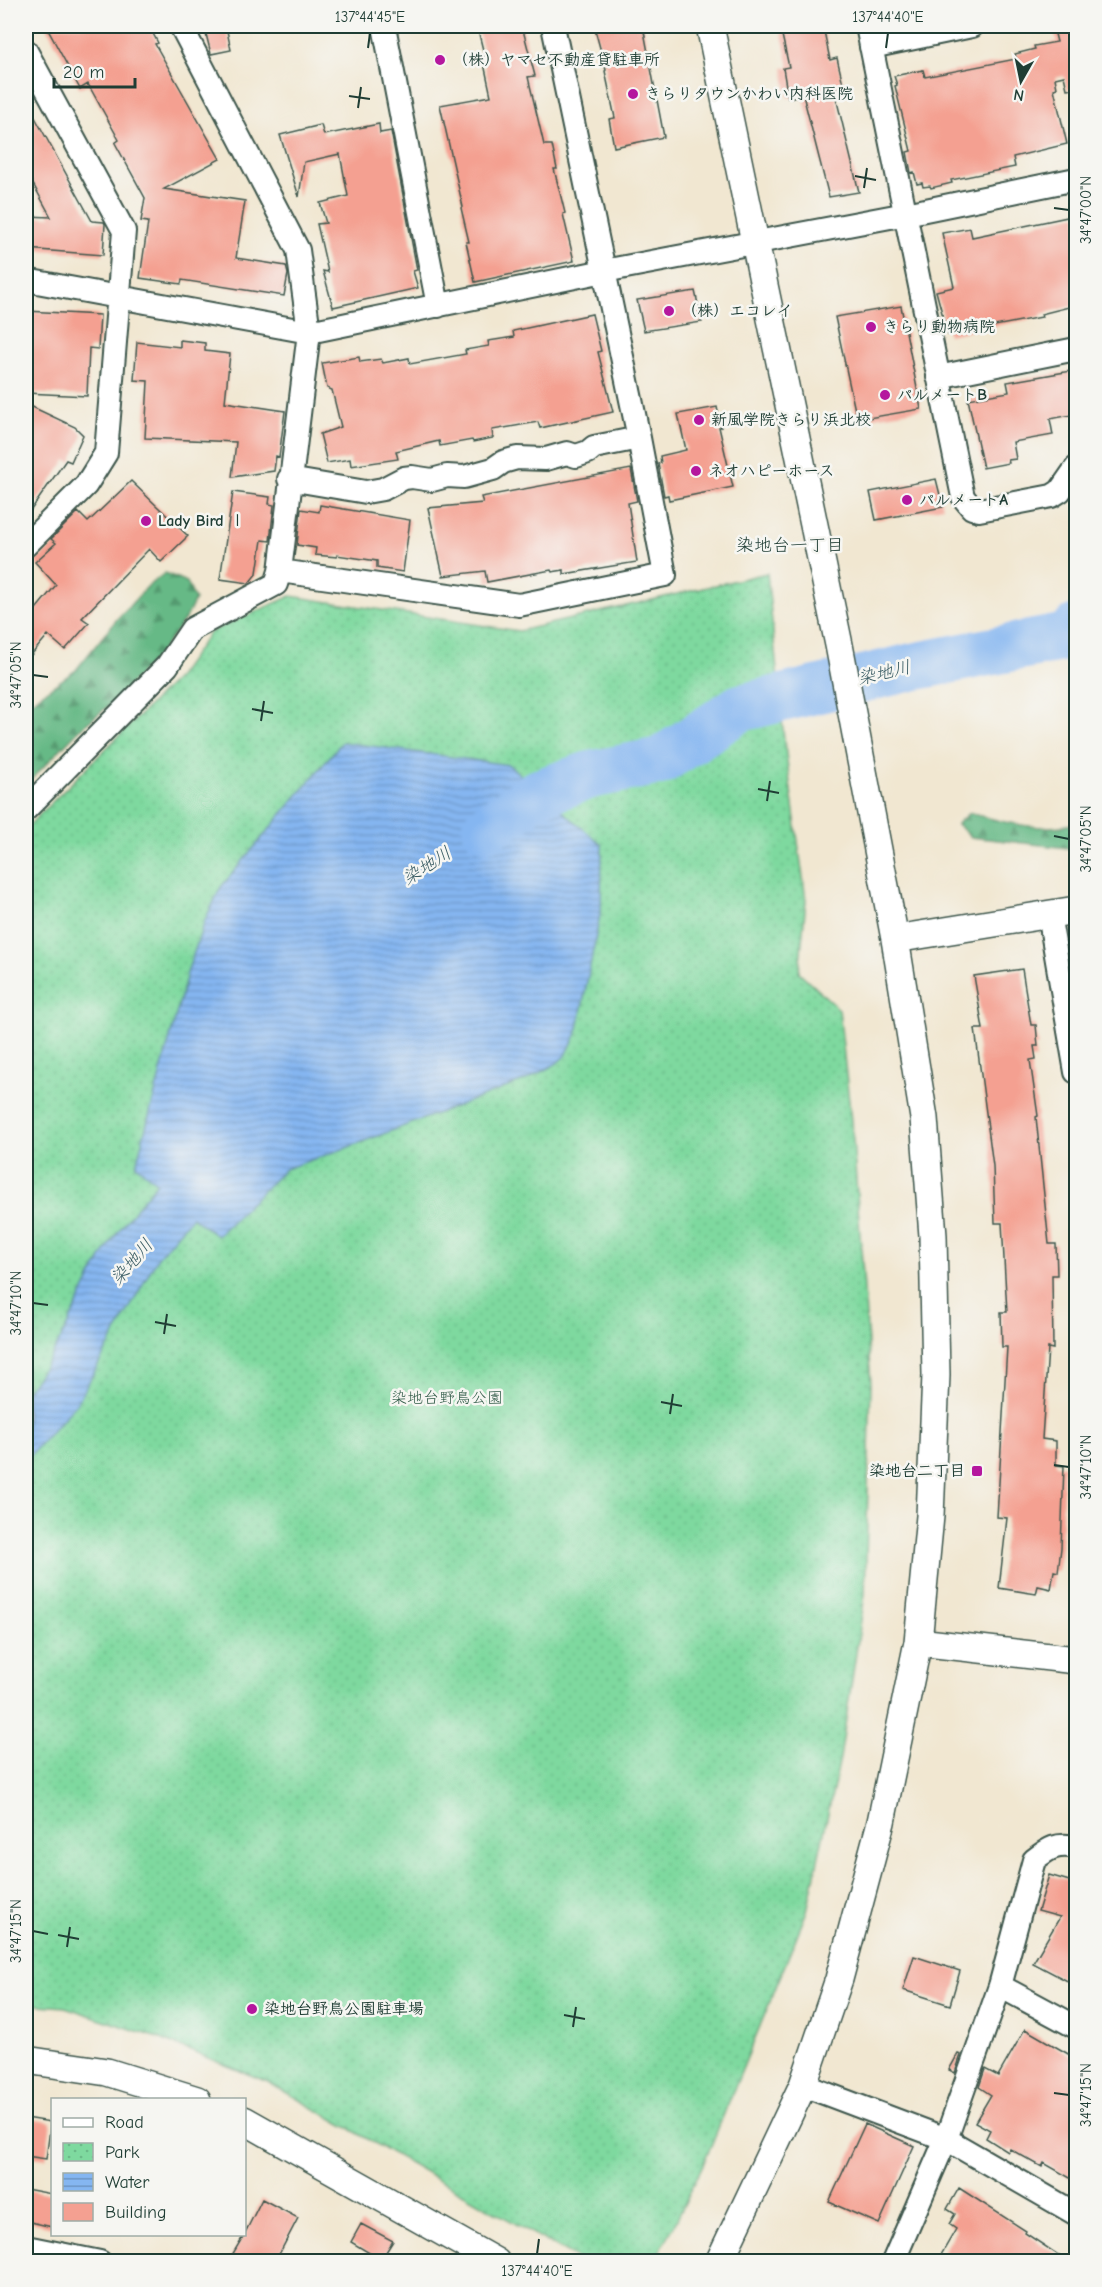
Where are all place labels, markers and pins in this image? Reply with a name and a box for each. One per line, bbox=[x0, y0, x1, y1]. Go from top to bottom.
place label: （株）ヤマセ不動産貸駐車所 bbox=[452, 51, 660, 69]
marker: （株）ヤマセ不動産貸駐車所 bbox=[433, 53, 447, 67]
place label: きらりタウンかわい内科医院 bbox=[645, 85, 853, 103]
marker: きらりタウンかわい内科医院 bbox=[626, 87, 640, 101]
place label: （株）エコレイ bbox=[681, 302, 793, 320]
marker: （株）エコレイ bbox=[662, 304, 676, 318]
place label: きらり動物病院 bbox=[883, 318, 995, 336]
marker: きらり動物病院 bbox=[864, 320, 878, 334]
place label: パルメートB bbox=[897, 386, 987, 404]
marker: パルメートB bbox=[878, 388, 892, 402]
place label: 新風学院きらり浜北校 bbox=[711, 411, 871, 429]
marker: 新風学院きらり浜北校 bbox=[692, 413, 706, 427]
place label: ネオハピーホース bbox=[708, 462, 834, 480]
marker: ネオハピーホース bbox=[689, 464, 703, 478]
place label: パルメートA bbox=[919, 491, 1008, 509]
marker: パルメートA bbox=[900, 493, 914, 507]
place label: Lady Bird Ⅰ bbox=[158, 512, 245, 530]
marker: Lady Bird Ⅰ bbox=[139, 514, 153, 528]
place label: 染地台二丁目 bbox=[869, 1462, 965, 1480]
marker: 染地台二丁目 bbox=[970, 1464, 984, 1478]
place label: 染地台野鳥公園駐車場 bbox=[264, 2000, 424, 2018]
marker: 染地台野鳥公園駐車場 bbox=[245, 2002, 259, 2016]

